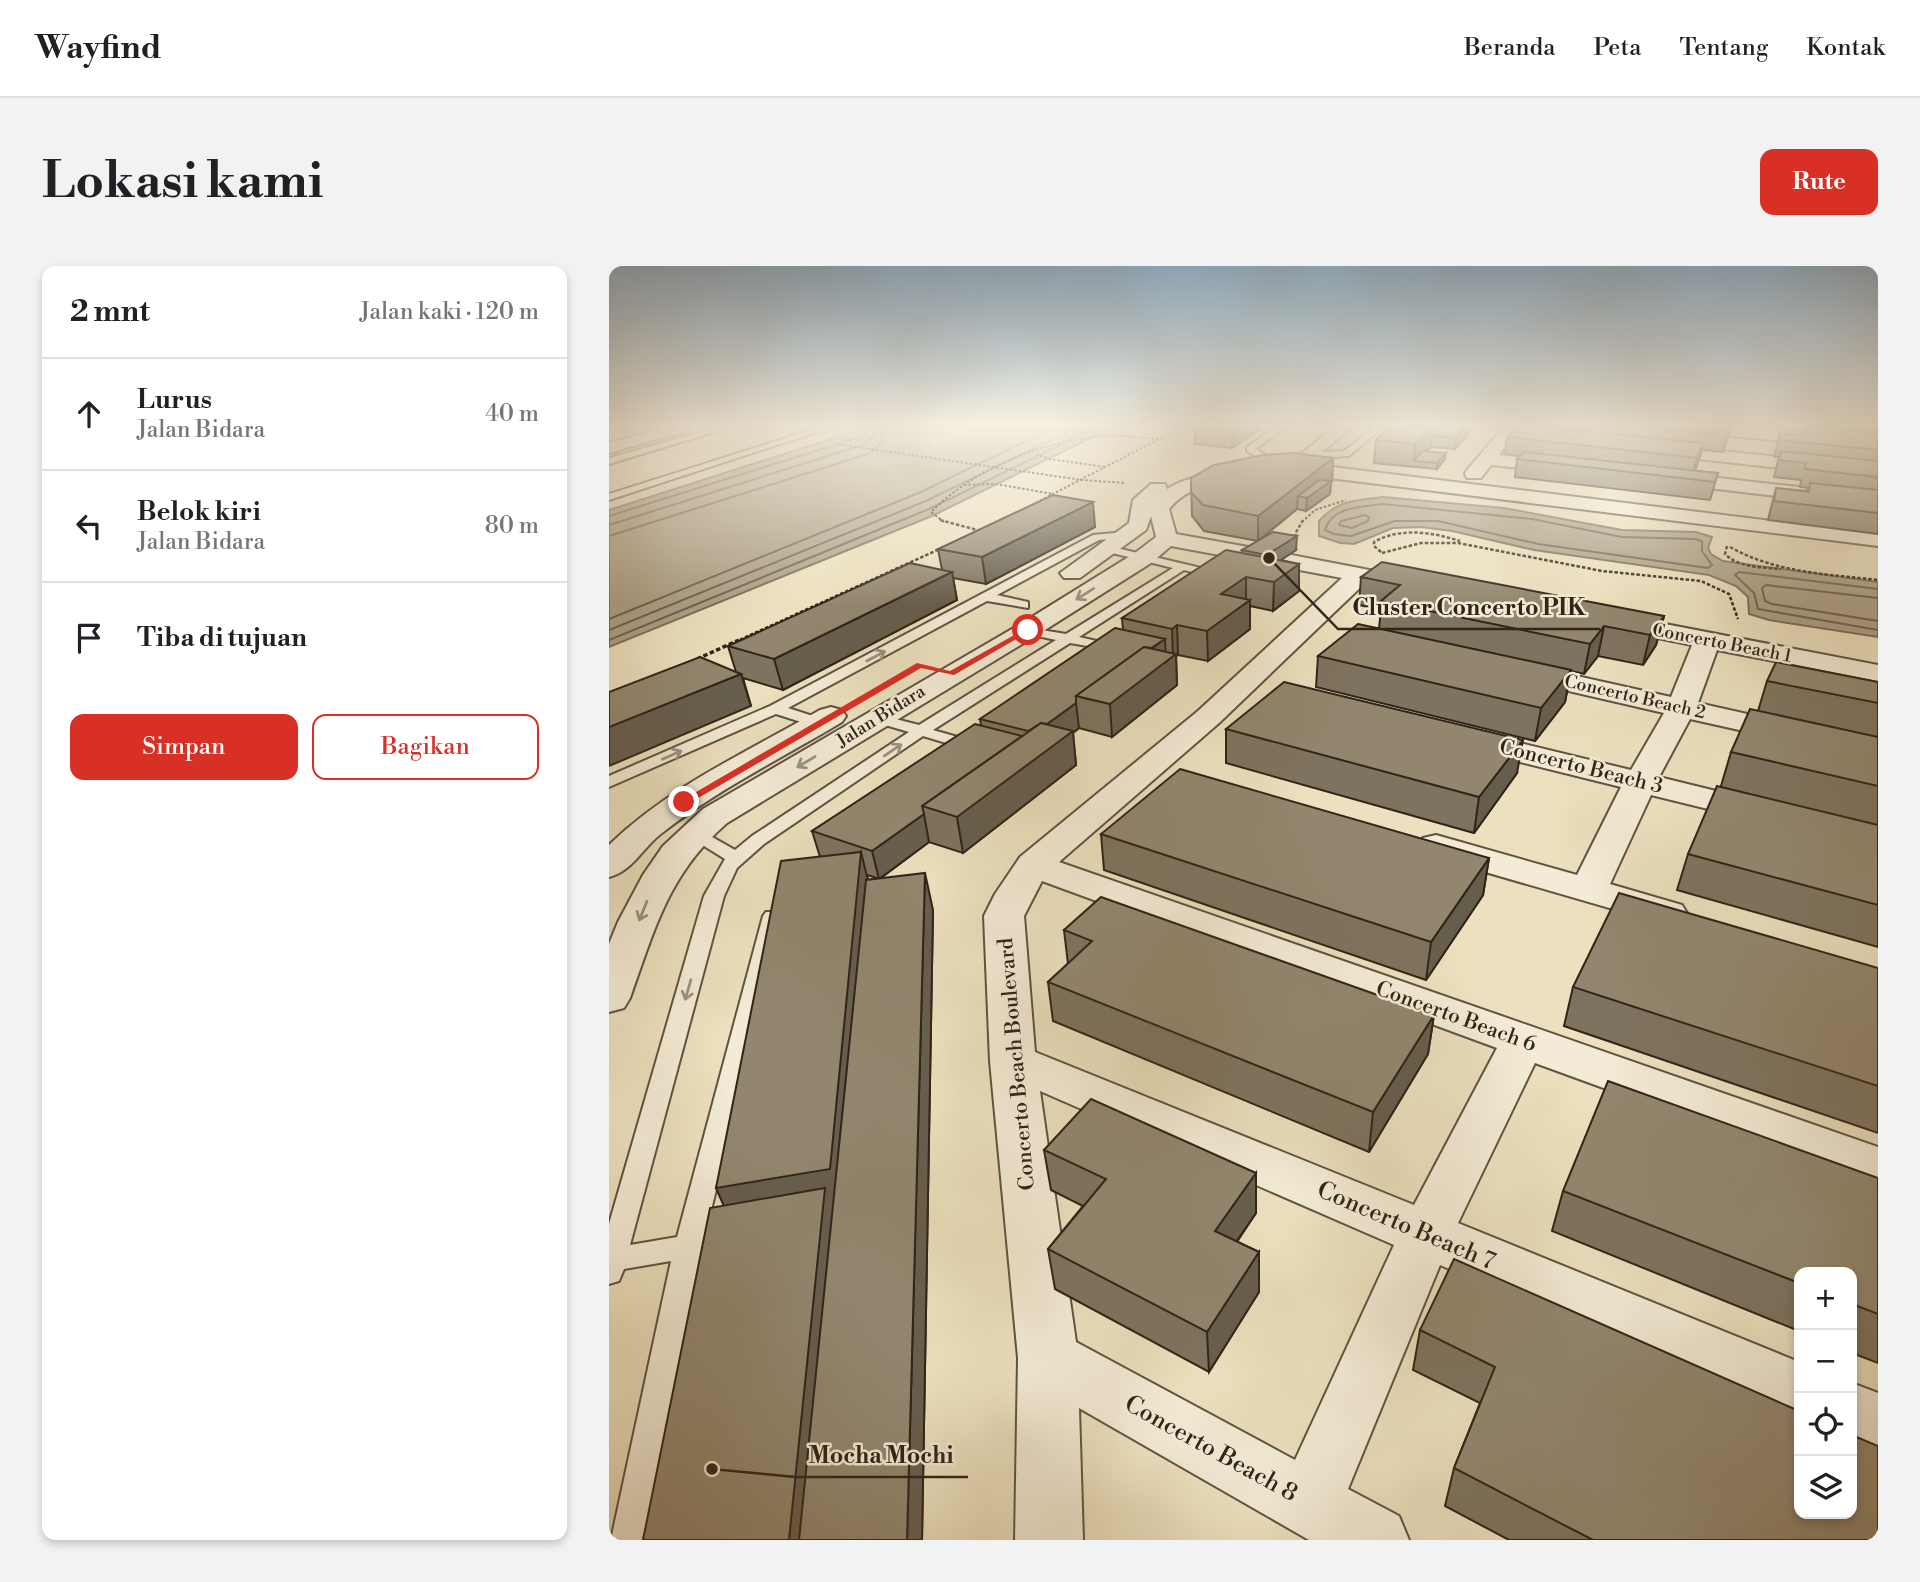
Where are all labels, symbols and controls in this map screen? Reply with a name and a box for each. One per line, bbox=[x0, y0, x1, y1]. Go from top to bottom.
text: Wayfind bbox=[35, 28, 162, 69]
text: Beranda bbox=[1464, 33, 1555, 63]
text: Peta bbox=[1593, 33, 1641, 63]
text: Tentang bbox=[1679, 33, 1768, 63]
text: Kontak bbox=[1806, 33, 1885, 63]
button: Rute bbox=[1760, 149, 1878, 215]
text: Lokasi kami bbox=[42, 152, 324, 213]
text: 2 mnt bbox=[70, 293, 150, 331]
text: Jalan kaki · 120 m bbox=[360, 298, 539, 326]
text: Lurus bbox=[137, 384, 212, 416]
icon: ahead bbox=[70, 395, 108, 433]
text: 40 m bbox=[485, 400, 539, 428]
text: Jalan Bidara bbox=[137, 416, 265, 444]
text: Belok kiri bbox=[137, 496, 261, 528]
icon: left bbox=[70, 507, 108, 545]
text: 80 m bbox=[485, 512, 539, 540]
text: Jalan Bidara bbox=[137, 528, 265, 556]
callout: Cluster Concerto PIK bbox=[1338, 585, 1600, 629]
one-way arrow bbox=[1076, 588, 1096, 602]
text: Cluster Concerto PIK bbox=[1352, 594, 1586, 622]
route start bbox=[1012, 614, 1043, 645]
street label: Concerto Beach 1 bbox=[1650, 618, 1794, 668]
icon: arrive bbox=[70, 619, 108, 657]
text: Tiba di tujuan bbox=[137, 622, 307, 654]
one-way arrow bbox=[866, 649, 886, 663]
street label: Concerto Beach 2 bbox=[1562, 670, 1708, 724]
street label: Jalan Bidara bbox=[832, 679, 930, 753]
button: Simpan bbox=[70, 714, 298, 780]
button: Bagikan bbox=[312, 714, 539, 780]
street label: Concerto Beach 3 bbox=[1496, 734, 1666, 800]
one-way arrow bbox=[883, 743, 902, 757]
one-way arrow bbox=[660, 748, 682, 761]
one-way arrow bbox=[797, 755, 817, 769]
route end bbox=[668, 786, 699, 817]
one-way arrow bbox=[636, 899, 649, 921]
street label: Concerto Beach Boulevard bbox=[993, 937, 1041, 1191]
street label: Concerto Beach 6 bbox=[1372, 976, 1540, 1058]
one-way arrow bbox=[681, 978, 694, 1001]
street label: Concerto Beach 7 bbox=[1312, 1175, 1500, 1277]
map controls bbox=[1794, 1267, 1857, 1519]
button: + bbox=[1794, 1267, 1857, 1330]
button: − bbox=[1794, 1330, 1857, 1393]
street label: Concerto Beach 8 bbox=[1119, 1389, 1303, 1509]
button: locate bbox=[1794, 1393, 1857, 1456]
callout: Mocha Mochi bbox=[795, 1433, 968, 1477]
text: Mocha Mochi bbox=[808, 1442, 954, 1470]
button: layers bbox=[1794, 1456, 1857, 1519]

